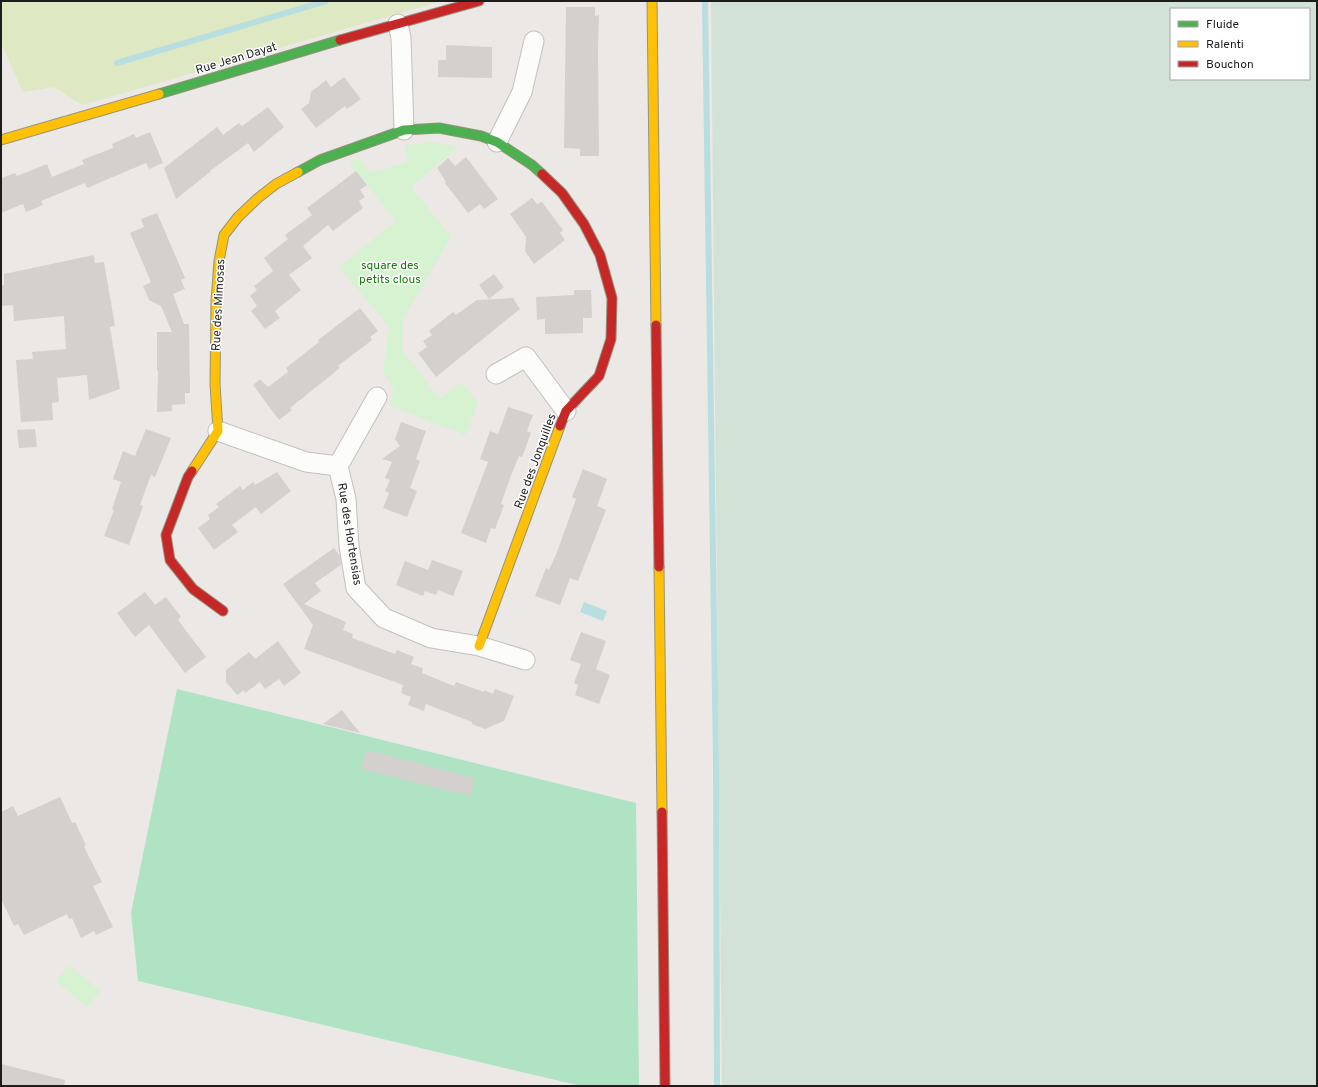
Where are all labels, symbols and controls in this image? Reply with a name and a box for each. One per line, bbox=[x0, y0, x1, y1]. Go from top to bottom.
legend bbox=[1170, 8, 1310, 80]
text: Fluide bbox=[1206, 17, 1239, 33]
text: Ralenti bbox=[1206, 37, 1244, 53]
street label: Rue Jean Dayat bbox=[194, 39, 279, 79]
text: Bouchon bbox=[1206, 57, 1254, 73]
park label: square des petits clous bbox=[359, 258, 421, 288]
street label: Rue des Mimosas bbox=[209, 259, 229, 352]
street label: Rue des Jonquilles bbox=[511, 412, 561, 511]
street label: Rue des Hortensias bbox=[333, 482, 365, 587]

